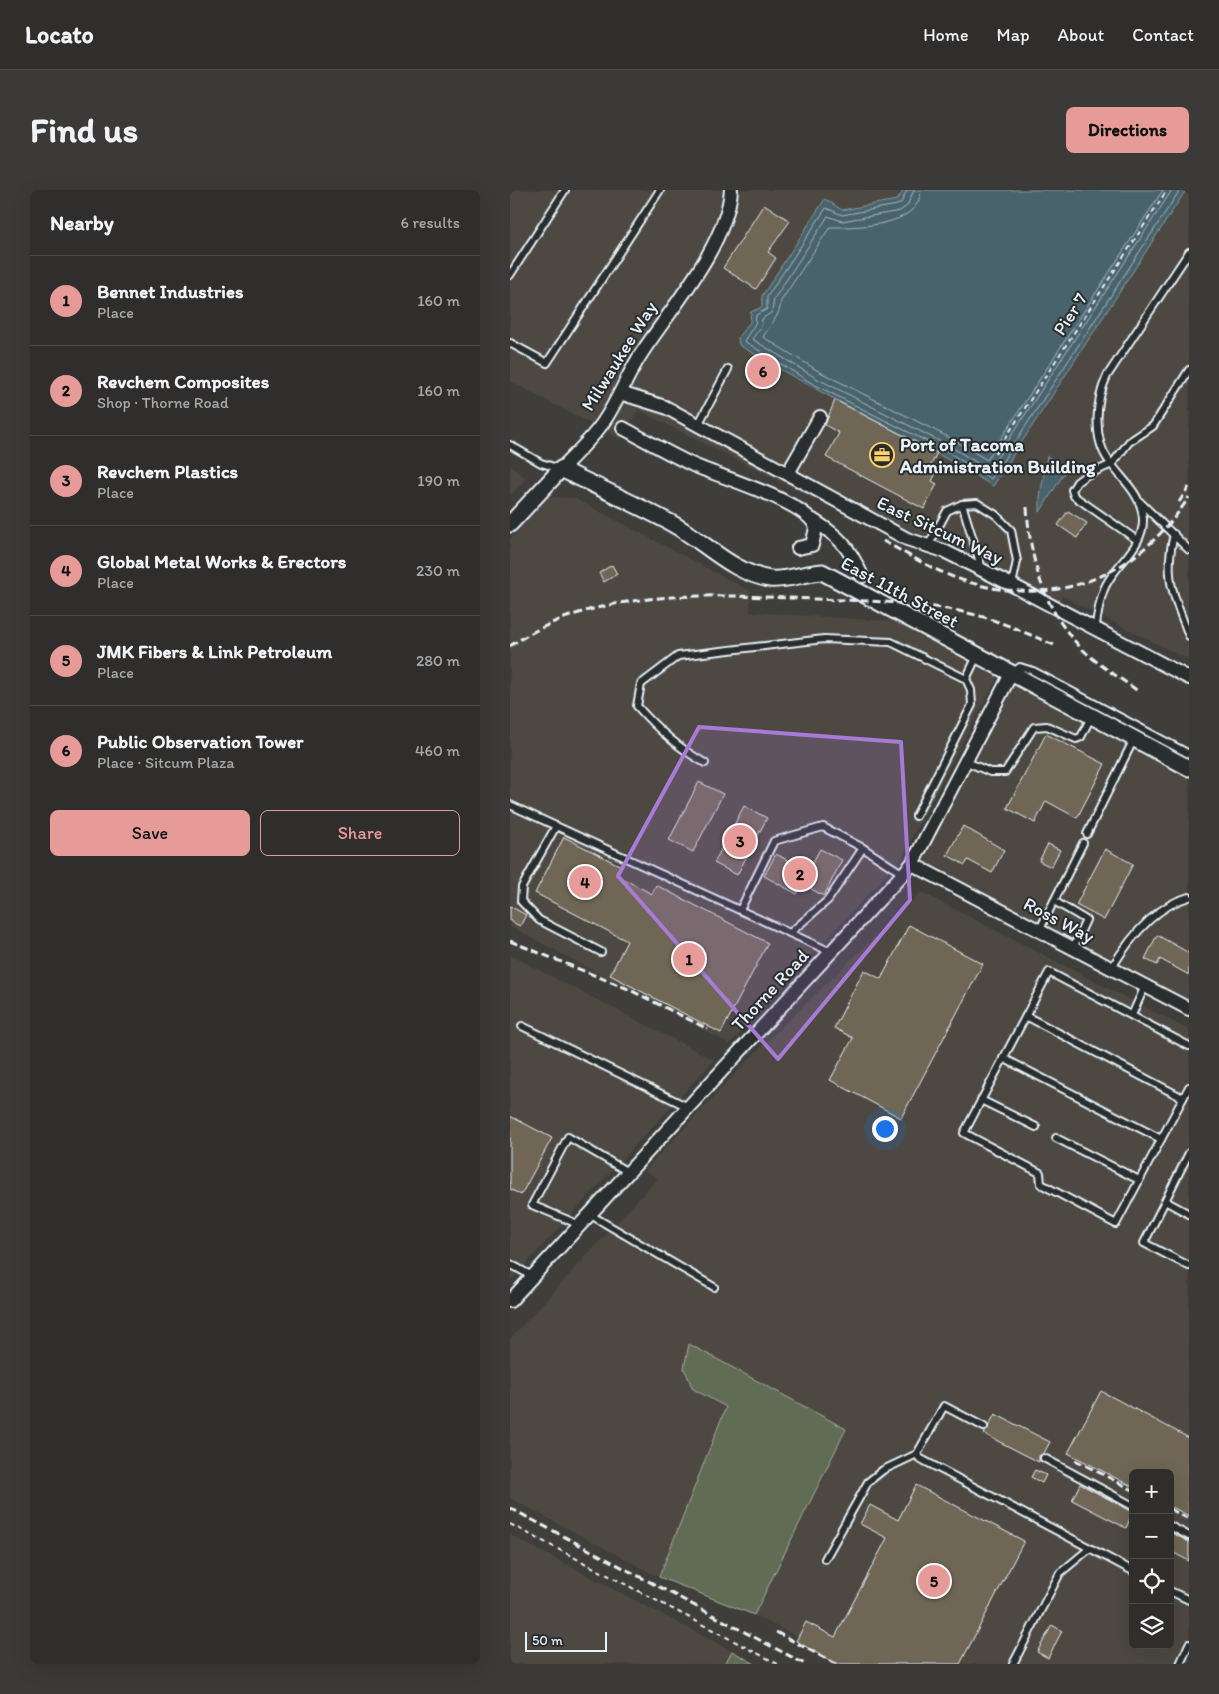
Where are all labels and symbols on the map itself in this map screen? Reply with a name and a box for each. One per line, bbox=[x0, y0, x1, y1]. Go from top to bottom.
street label: Pier 7 bbox=[1048, 288, 1092, 340]
street label: Milwaukee Way bbox=[576, 297, 662, 415]
pin: 6 bbox=[747, 352, 779, 390]
place label: Port of Tacoma Administration Building bbox=[899, 433, 1097, 478]
office icon: Port of Tacoma Administration Building bbox=[869, 442, 895, 468]
street label: East Sitcum Way bbox=[873, 491, 1007, 569]
street label: East 11th Street bbox=[837, 551, 963, 633]
pin: 3 bbox=[724, 822, 756, 860]
pin: 2 bbox=[784, 855, 816, 893]
pin: 4 bbox=[569, 863, 601, 901]
street label: Ross Way bbox=[1020, 892, 1098, 948]
pin: 1 bbox=[673, 940, 705, 978]
street label: Thorne Road bbox=[726, 944, 814, 1036]
your location bbox=[872, 1116, 898, 1142]
pin: 5 bbox=[918, 1562, 950, 1600]
scale bar bbox=[525, 1629, 608, 1652]

